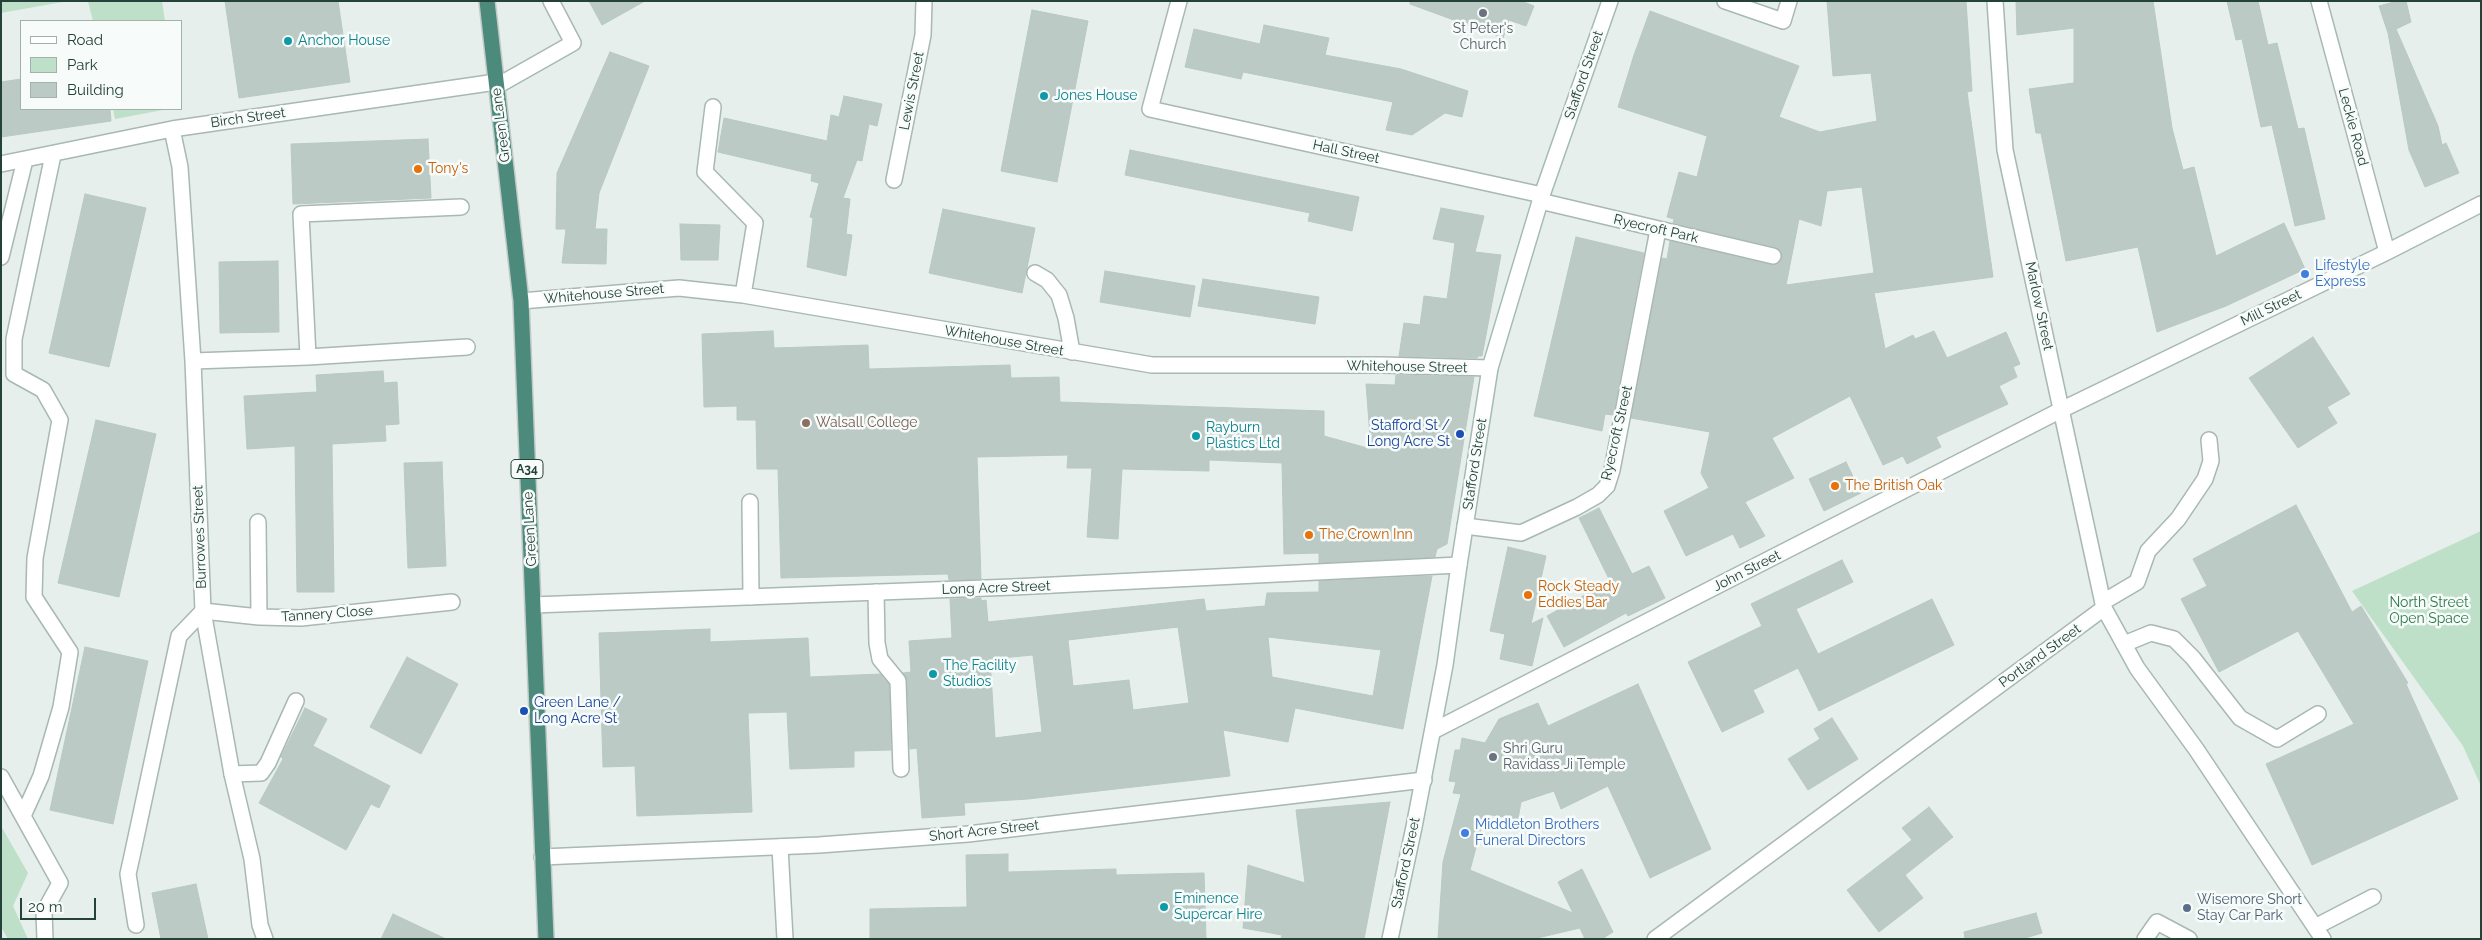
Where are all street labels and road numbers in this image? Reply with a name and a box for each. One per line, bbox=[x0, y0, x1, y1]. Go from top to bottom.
street label: Stafford Street bbox=[1561, 28, 1607, 122]
street label: Lewis Street bbox=[896, 50, 928, 132]
street label: Leckie Road bbox=[2335, 86, 2371, 168]
street label: Green Lane bbox=[488, 87, 514, 163]
street label: Birch Street bbox=[210, 104, 286, 132]
street label: Hall Street bbox=[1311, 137, 1381, 167]
street label: Ryecroft Park bbox=[1612, 211, 1700, 247]
street label: Marlow Street bbox=[2021, 260, 2057, 352]
street label: Whitehouse Street bbox=[543, 280, 665, 308]
street label: Mill Street bbox=[2238, 286, 2304, 330]
street label: Whitehouse Street bbox=[943, 322, 1065, 360]
street label: Whitehouse Street bbox=[1346, 358, 1468, 376]
street label: Ryecroft Street bbox=[1598, 384, 1636, 482]
street label: Stafford Street bbox=[1459, 417, 1491, 511]
road number: A34 bbox=[511, 459, 543, 478]
street label: Burrowes Street bbox=[190, 485, 210, 589]
street label: Green Lane bbox=[520, 491, 540, 567]
street label: John Street bbox=[1710, 547, 1784, 595]
street label: Long Acre Street bbox=[941, 578, 1051, 598]
street label: Tannery Close bbox=[281, 602, 373, 626]
street label: Portland Street bbox=[1996, 621, 2084, 691]
street label: Stafford Street bbox=[1388, 816, 1424, 910]
street label: Short Acre Street bbox=[928, 817, 1040, 845]

